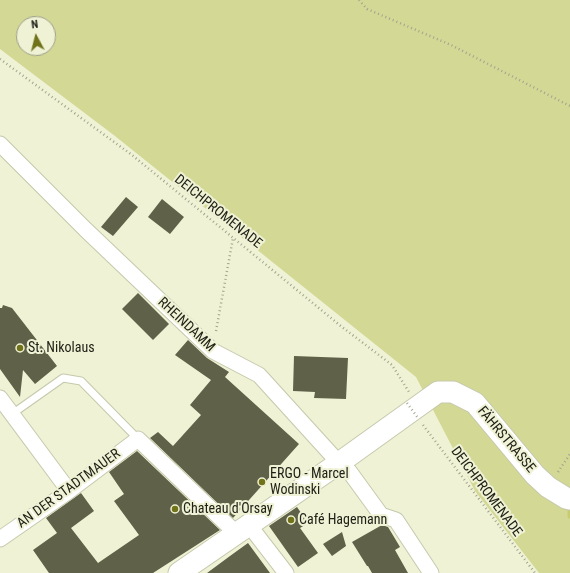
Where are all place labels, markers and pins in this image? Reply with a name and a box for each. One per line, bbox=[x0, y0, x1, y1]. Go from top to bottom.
place label: St. Nikolaus bbox=[28, 340, 95, 356]
marker: St. Nikolaus bbox=[15, 343, 25, 353]
place label: ERGO - Marcel Wodinski bbox=[270, 466, 349, 498]
marker: ERGO - Marcel Wodinski bbox=[257, 477, 267, 487]
place label: Chateau d'Orsay bbox=[183, 501, 273, 517]
marker: Chateau d'Orsay bbox=[170, 504, 180, 514]
place label: Café Hagemann bbox=[299, 512, 387, 528]
marker: Café Hagemann bbox=[286, 515, 296, 525]

